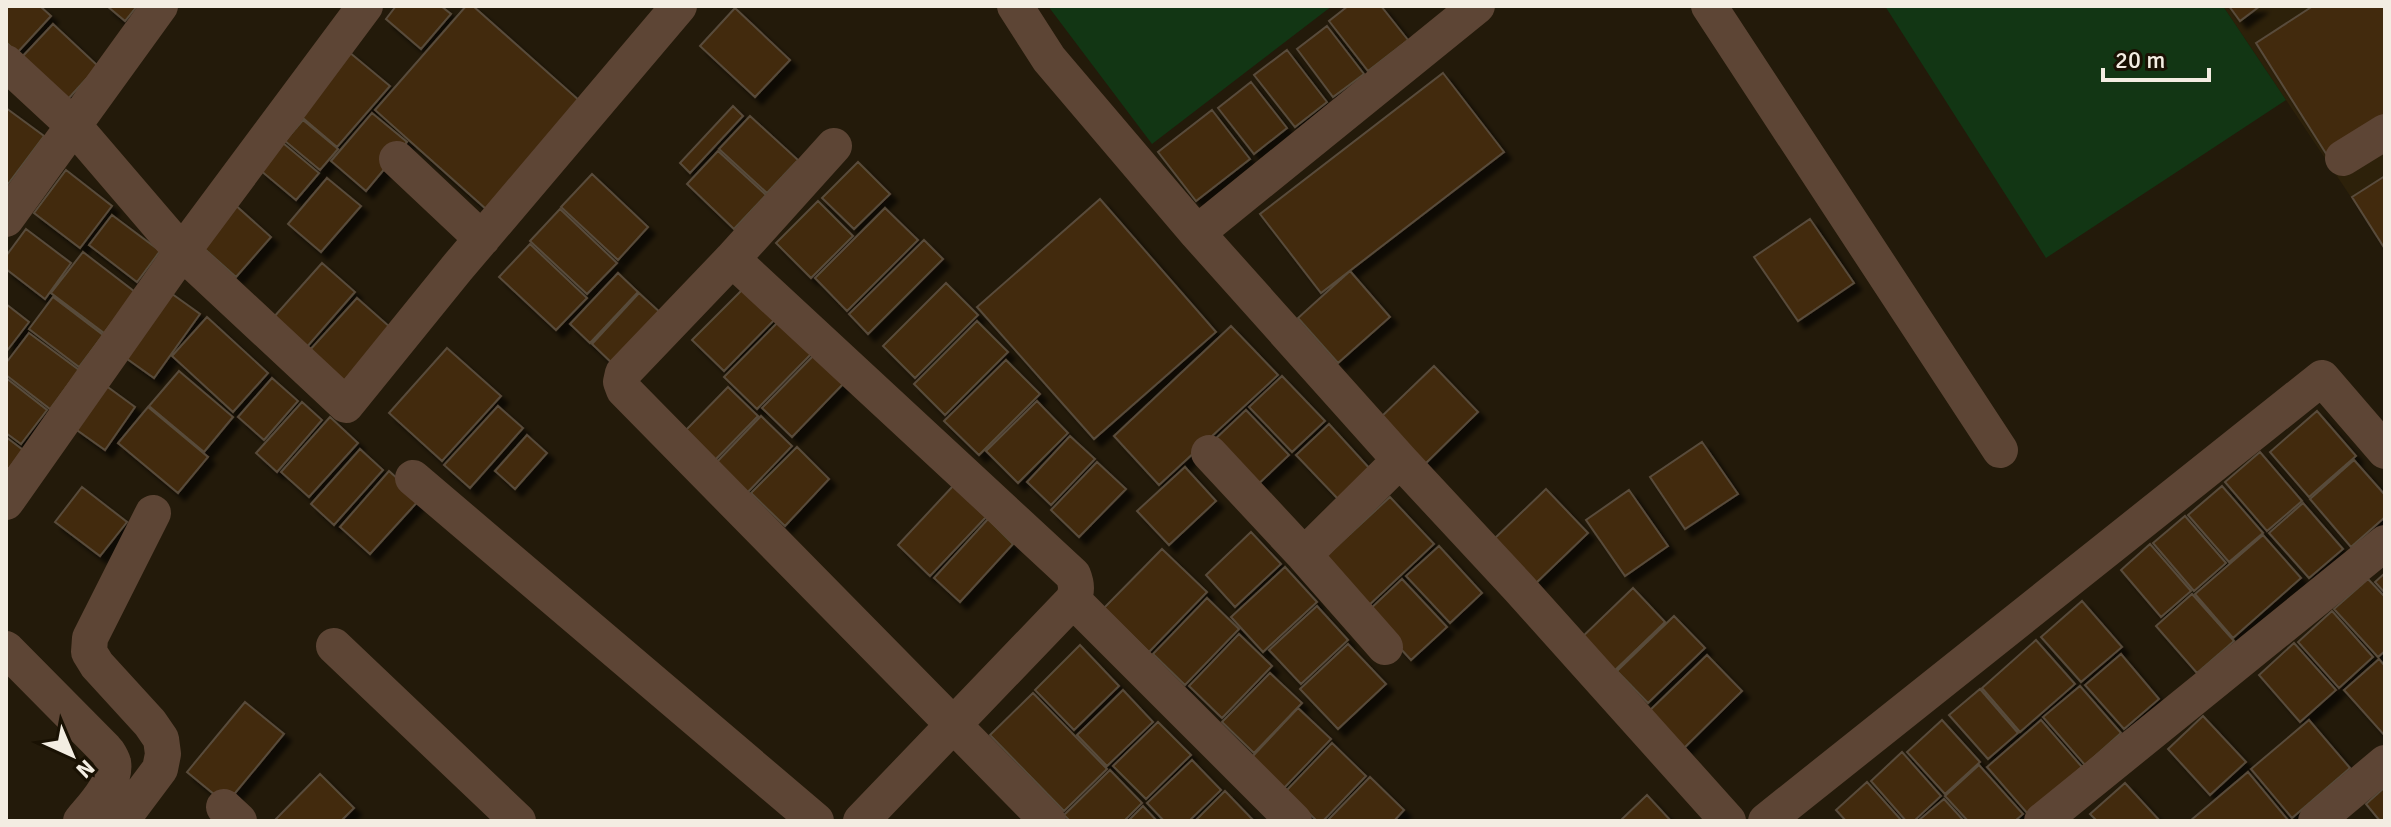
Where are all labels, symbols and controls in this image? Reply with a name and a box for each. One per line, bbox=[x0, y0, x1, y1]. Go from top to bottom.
scale bar bbox=[2103, 32, 2209, 82]
text: 20 m bbox=[2115, 45, 2165, 75]
north arrow bbox=[32, 715, 112, 795]
text: N bbox=[71, 754, 100, 784]

